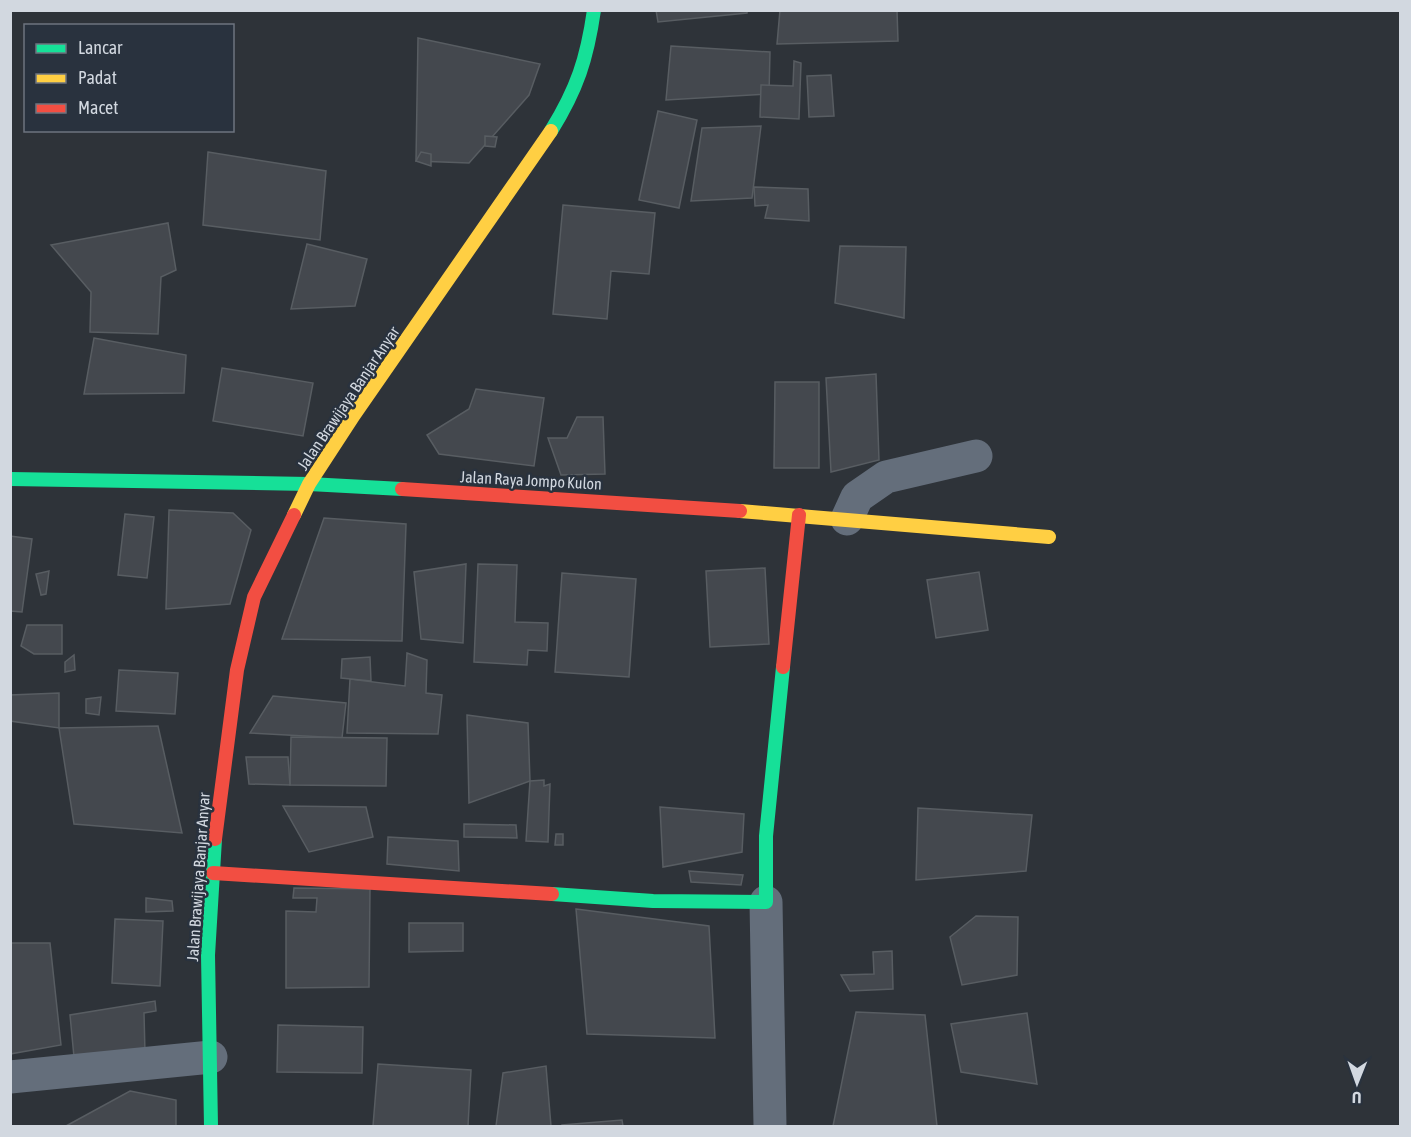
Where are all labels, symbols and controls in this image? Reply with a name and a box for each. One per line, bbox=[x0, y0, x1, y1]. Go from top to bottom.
legend bbox=[24, 24, 234, 132]
text: Lancar bbox=[78, 37, 123, 58]
text: Padat bbox=[78, 67, 117, 88]
text: Macet bbox=[78, 97, 118, 118]
street label: Jalan Brawijaya Banjar Anyar bbox=[293, 323, 404, 474]
street label: Jalan Raya Jompo Kulon bbox=[460, 467, 602, 494]
street label: Jalan Brawijaya Banjar Anyar bbox=[183, 792, 214, 962]
north arrow bbox=[1327, 1053, 1387, 1113]
text: U bbox=[1352, 1089, 1362, 1107]

